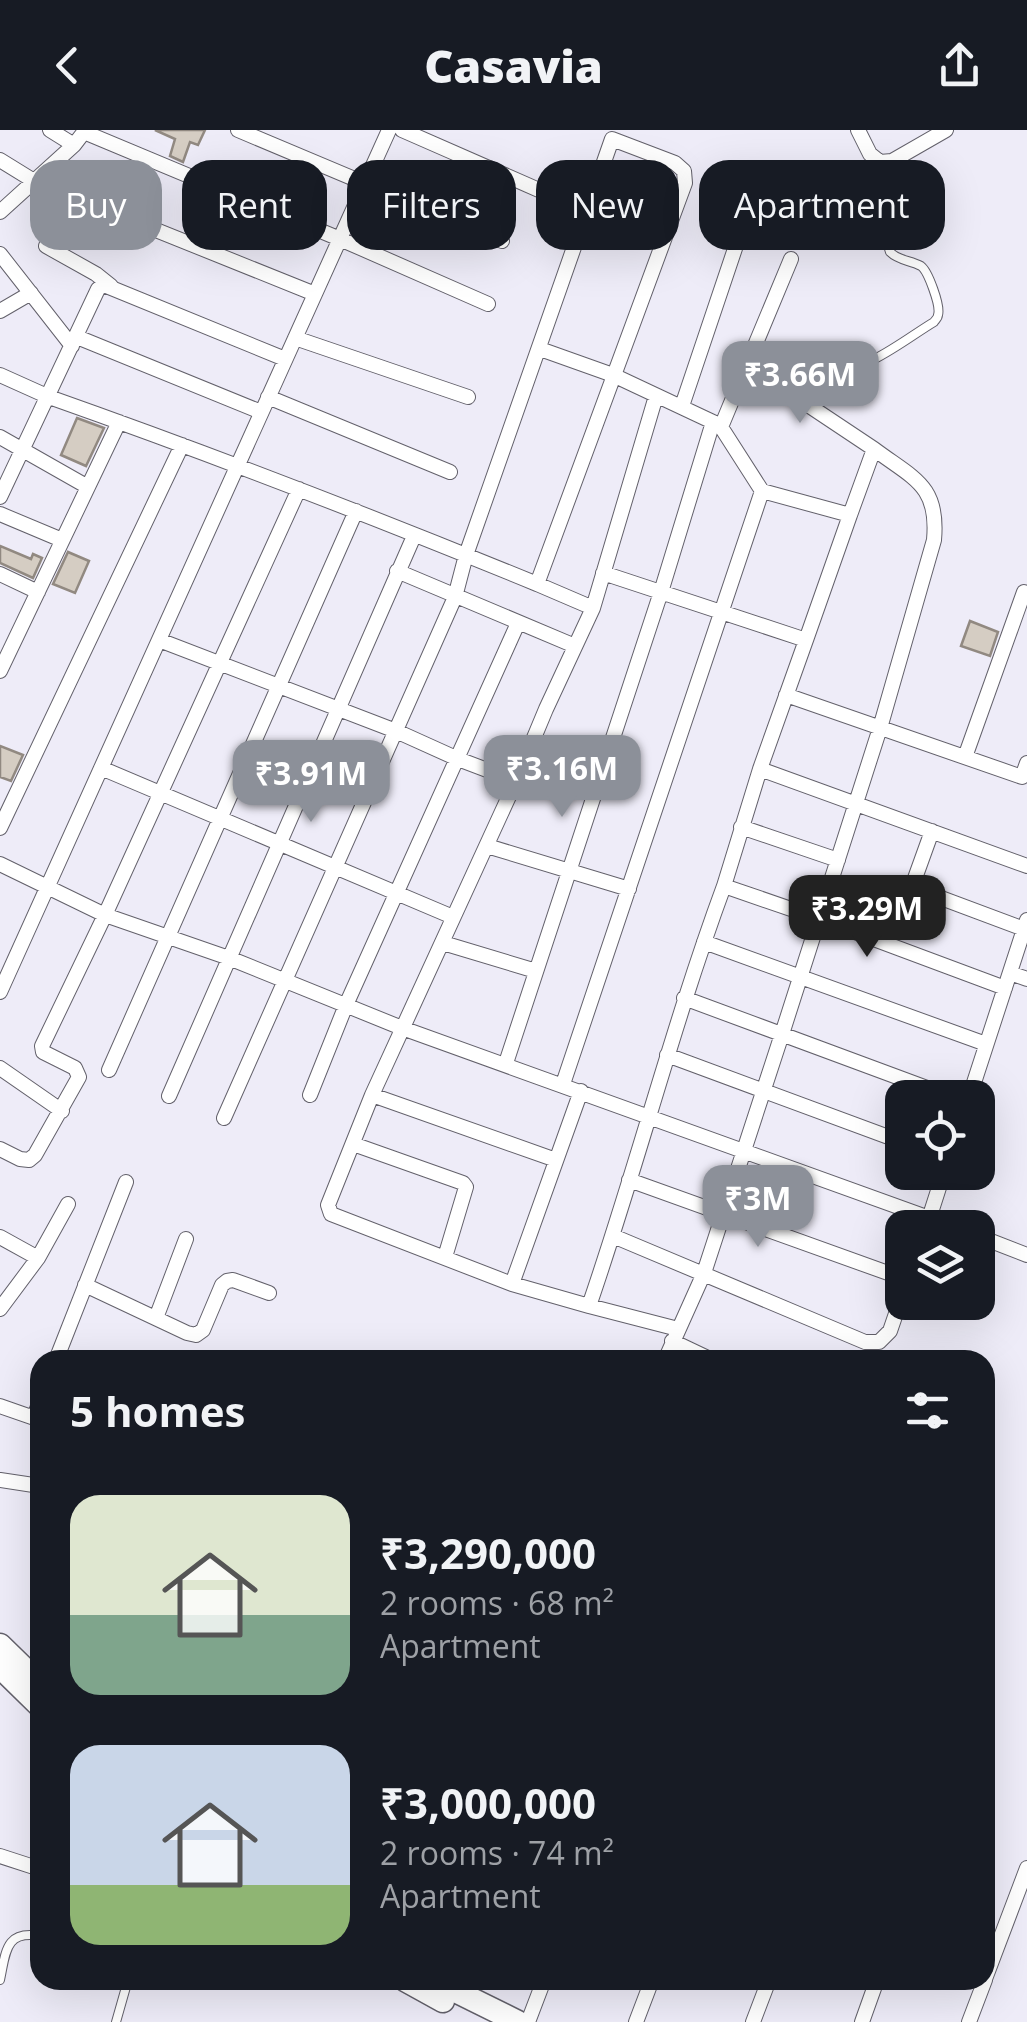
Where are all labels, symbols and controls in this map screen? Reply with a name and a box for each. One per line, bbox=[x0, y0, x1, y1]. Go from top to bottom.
text: Casavia bbox=[424, 35, 603, 96]
icon: back bbox=[40, 38, 95, 93]
icon: share bbox=[932, 38, 987, 93]
chip: Buy bbox=[30, 160, 162, 250]
chip: Rent bbox=[182, 160, 327, 250]
chip: Filters bbox=[347, 160, 516, 250]
chip: New bbox=[536, 160, 679, 250]
chip: Apartment bbox=[699, 160, 945, 250]
pin: ₹3.66M bbox=[719, 341, 881, 426]
text: ₹3.66M bbox=[744, 352, 856, 395]
pin: ₹3.16M bbox=[481, 735, 643, 820]
pin: ₹3.91M bbox=[230, 740, 392, 825]
text: ₹3.16M bbox=[506, 746, 618, 789]
text: ₹3.91M bbox=[255, 751, 367, 794]
pin: ₹3.29M bbox=[786, 875, 948, 960]
text: ₹3.29M bbox=[811, 886, 923, 929]
map controls bbox=[885, 1080, 995, 1320]
button: locate bbox=[885, 1080, 995, 1190]
pin: ₹3M bbox=[710, 1165, 806, 1250]
text: ₹3M bbox=[725, 1176, 791, 1219]
button: layers bbox=[885, 1210, 995, 1320]
text: 5 homes bbox=[70, 1382, 245, 1439]
icon: filters bbox=[900, 1383, 955, 1438]
text: ₹3,290,000 bbox=[380, 1524, 596, 1581]
icon: home bbox=[150, 1535, 270, 1655]
text: 2 rooms · 68 m² bbox=[380, 1581, 614, 1624]
text: Apartment bbox=[380, 1624, 541, 1667]
text: ₹3,000,000 bbox=[380, 1774, 596, 1831]
icon: home bbox=[150, 1785, 270, 1905]
text: 2 rooms · 74 m² bbox=[380, 1831, 614, 1874]
text: Apartment bbox=[380, 1874, 541, 1917]

